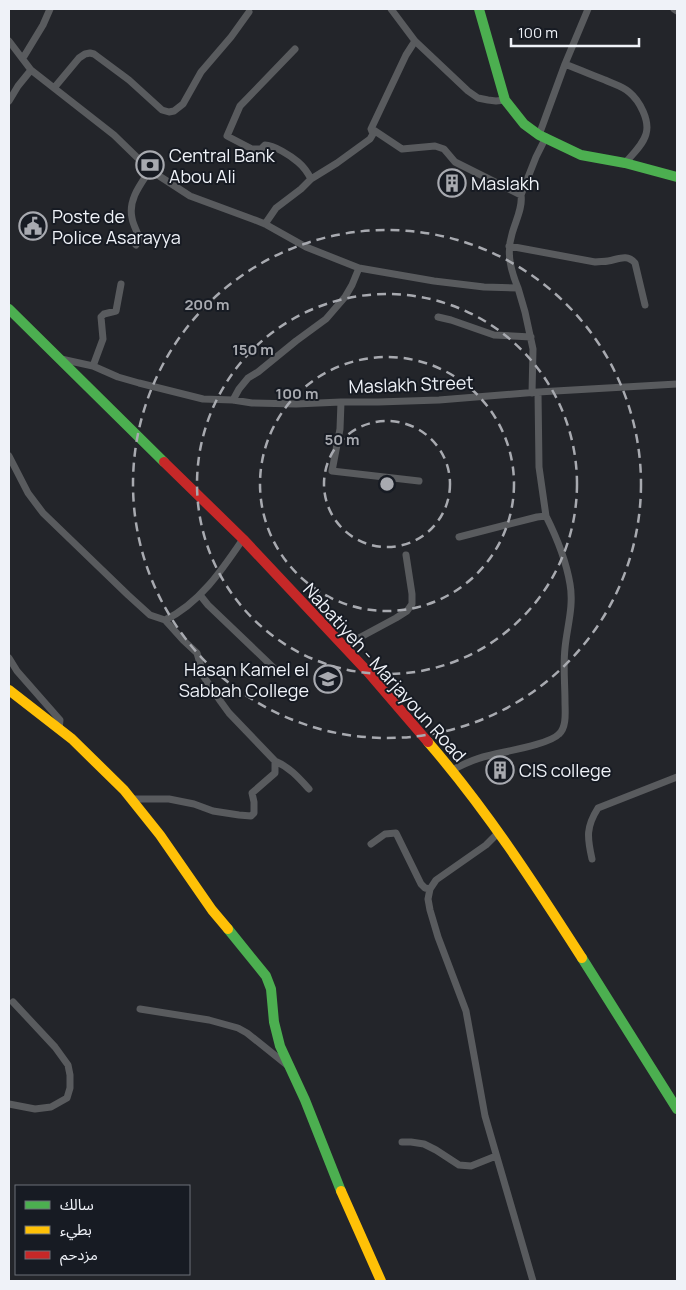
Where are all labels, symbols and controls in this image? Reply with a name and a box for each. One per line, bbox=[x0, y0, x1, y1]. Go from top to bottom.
scale bar bbox=[511, 15, 638, 47]
text: 100 m bbox=[518, 22, 558, 43]
place label: Central Bank Abou Ali bbox=[169, 143, 276, 188]
bank icon: Central Bank Abou Ali bbox=[135, 150, 165, 180]
building icon: Maslakh bbox=[437, 168, 467, 198]
place label: Maslakh bbox=[471, 171, 539, 195]
place label: Poste de Police Asarayya bbox=[52, 204, 181, 249]
public building icon: Poste de Police Asarayya bbox=[18, 211, 48, 241]
text: 200 m bbox=[184, 294, 230, 315]
text: 150 m bbox=[232, 339, 274, 360]
street label: Maslakh Street bbox=[348, 370, 474, 398]
text: 100 m bbox=[276, 383, 318, 404]
text: 50 m bbox=[324, 429, 360, 450]
centre of rings bbox=[378, 475, 396, 493]
street label: Nabatiyeh - Marjayoun Road bbox=[298, 578, 472, 766]
place label: Hasan Kamel el Sabbah College bbox=[179, 657, 309, 702]
school or university icon: Hasan Kamel el Sabbah College bbox=[313, 664, 343, 694]
building icon: CIS college bbox=[485, 755, 515, 785]
place label: CIS college bbox=[519, 758, 611, 782]
legend bbox=[15, 1185, 190, 1275]
text: سالك bbox=[60, 1194, 94, 1215]
text: بطيء bbox=[60, 1219, 92, 1241]
text: مزدحم bbox=[60, 1244, 98, 1266]

